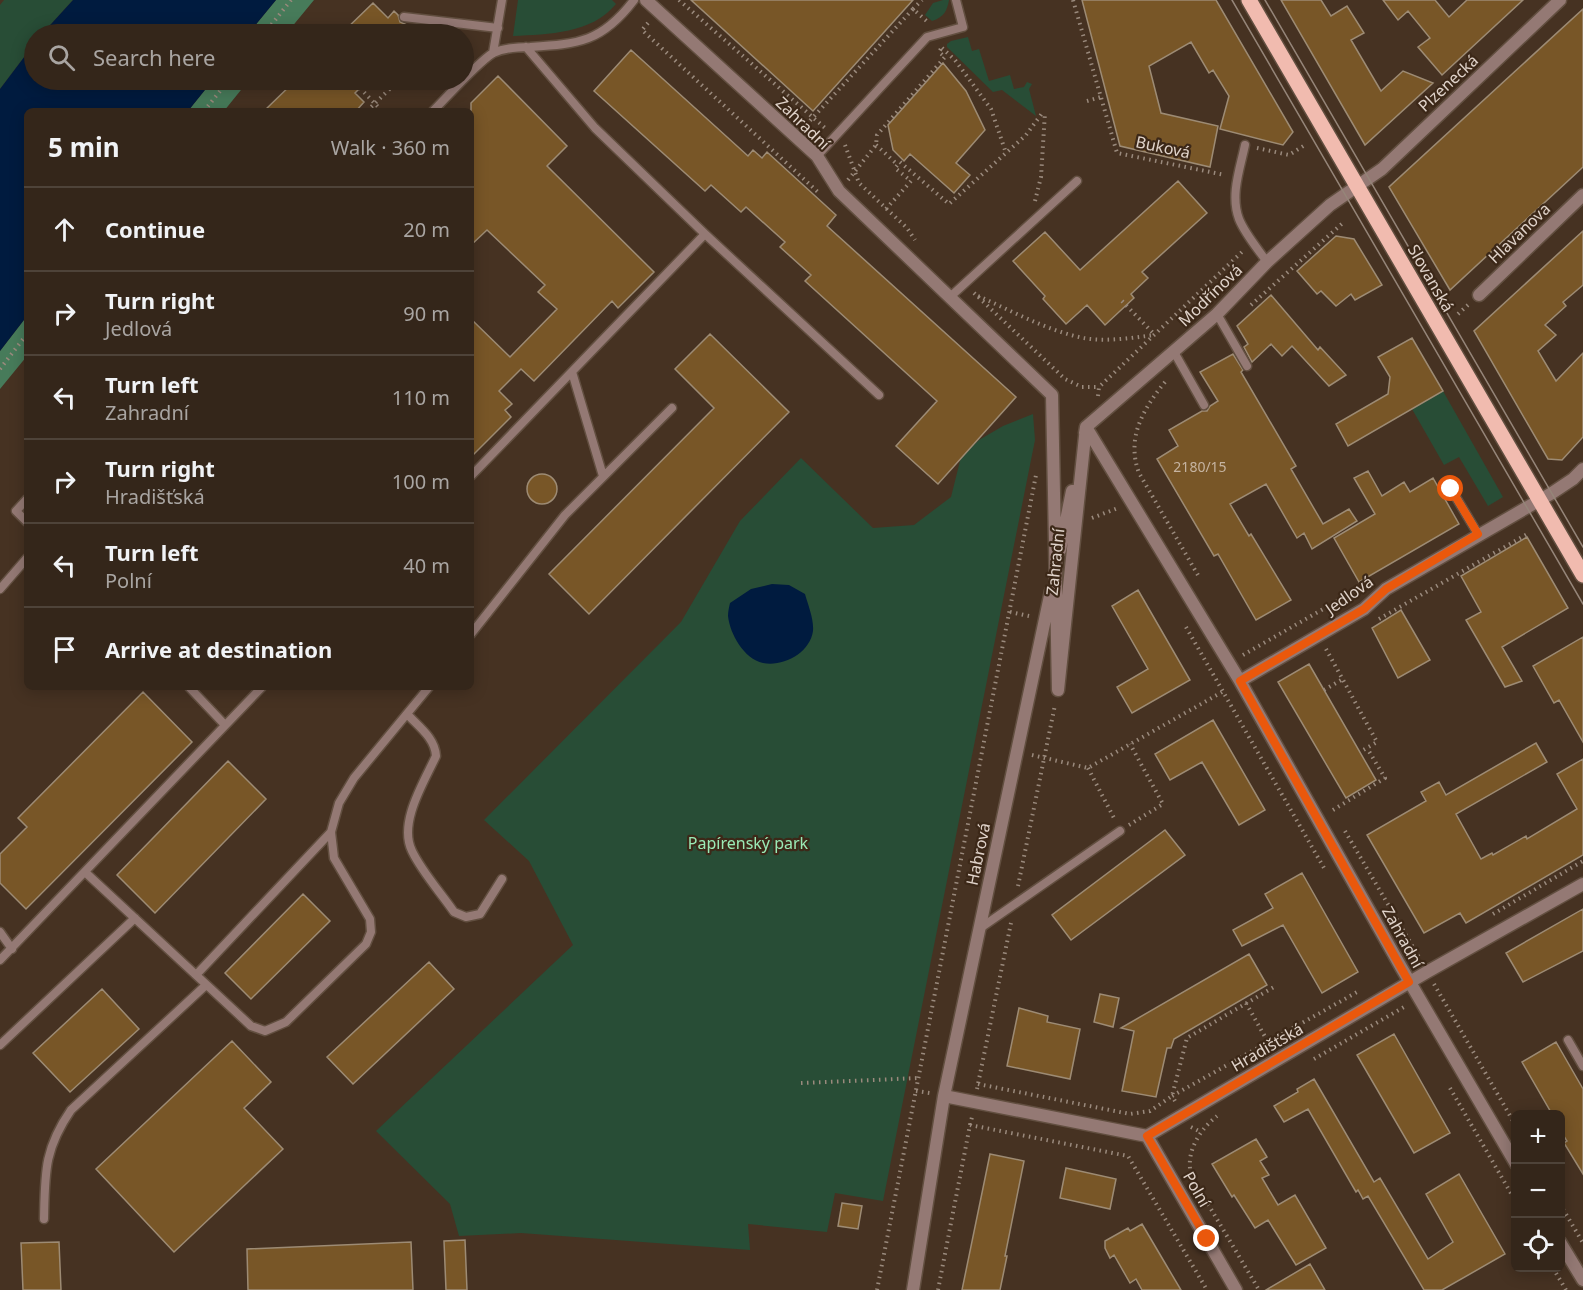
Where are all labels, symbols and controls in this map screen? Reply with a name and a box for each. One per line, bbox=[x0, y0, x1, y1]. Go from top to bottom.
search box bbox=[24, 24, 474, 90]
icon: search bbox=[45, 41, 78, 74]
text: Search here bbox=[93, 42, 215, 72]
street label: Plzenecká bbox=[1413, 50, 1483, 116]
street label: Zahradní bbox=[771, 92, 835, 155]
text: 5 min bbox=[48, 129, 120, 165]
street label: Buková bbox=[1134, 130, 1192, 164]
text: Walk · 360 m bbox=[331, 134, 450, 161]
street label: Hlavanova bbox=[1483, 198, 1555, 268]
icon: ahead bbox=[48, 213, 81, 246]
text: Continue bbox=[105, 214, 205, 244]
text: 20 m bbox=[403, 216, 450, 243]
street label: Slovanská bbox=[1403, 240, 1459, 316]
street label: Modřínová bbox=[1173, 259, 1247, 331]
text: Turn right bbox=[105, 285, 215, 315]
icon: right bbox=[48, 297, 81, 330]
text: 90 m bbox=[403, 300, 450, 327]
text: Jedlová bbox=[105, 315, 172, 342]
text: Turn left bbox=[105, 369, 199, 399]
icon: left bbox=[48, 381, 81, 414]
text: 110 m bbox=[392, 384, 450, 411]
text: Zahradní bbox=[105, 399, 189, 426]
text: Turn right bbox=[105, 453, 215, 483]
house number: 2180/15 bbox=[1173, 457, 1227, 476]
icon: right bbox=[48, 465, 81, 498]
text: 100 m bbox=[392, 468, 450, 495]
route start bbox=[1437, 475, 1463, 501]
text: Hradišťská bbox=[105, 483, 205, 510]
street label: Zahradní bbox=[1041, 527, 1070, 597]
text: Turn left bbox=[105, 537, 199, 567]
icon: left bbox=[48, 549, 81, 582]
text: 40 m bbox=[403, 552, 450, 579]
text: Polní bbox=[105, 567, 152, 594]
street label: Jedlová bbox=[1319, 571, 1377, 621]
icon: arrive bbox=[48, 633, 81, 666]
text: Arrive at destination bbox=[105, 634, 332, 664]
street label: Habrová bbox=[961, 821, 995, 887]
park label: Papírenský park bbox=[688, 832, 809, 854]
street label: Zahradní bbox=[1377, 902, 1429, 972]
street label: Hradišťská bbox=[1227, 1018, 1307, 1076]
map controls bbox=[1511, 1110, 1565, 1272]
button: + bbox=[1511, 1110, 1565, 1164]
button: − bbox=[1511, 1164, 1565, 1218]
street label: Polní bbox=[1178, 1167, 1216, 1211]
button: locate bbox=[1511, 1218, 1565, 1272]
route end bbox=[1193, 1225, 1219, 1251]

